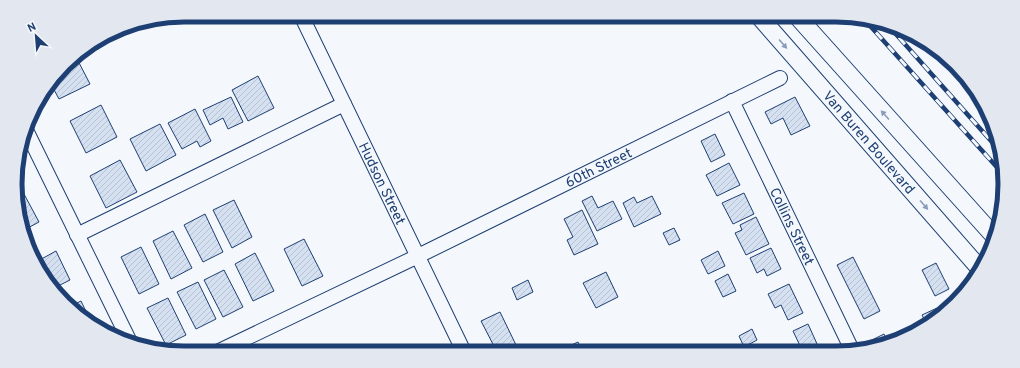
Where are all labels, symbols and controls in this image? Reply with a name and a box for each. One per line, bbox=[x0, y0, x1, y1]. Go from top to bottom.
north arrow bbox=[16, 16, 56, 56]
text: N bbox=[25, 20, 39, 36]
one-way arrow bbox=[779, 39, 788, 50]
street label: Van Buren Boulevard bbox=[818, 88, 918, 198]
one-way arrow bbox=[880, 110, 889, 120]
street label: Hudson Street bbox=[354, 140, 408, 228]
street label: 60th Street bbox=[563, 145, 635, 192]
street label: Collins Street bbox=[765, 185, 817, 268]
one-way arrow bbox=[920, 200, 929, 210]

